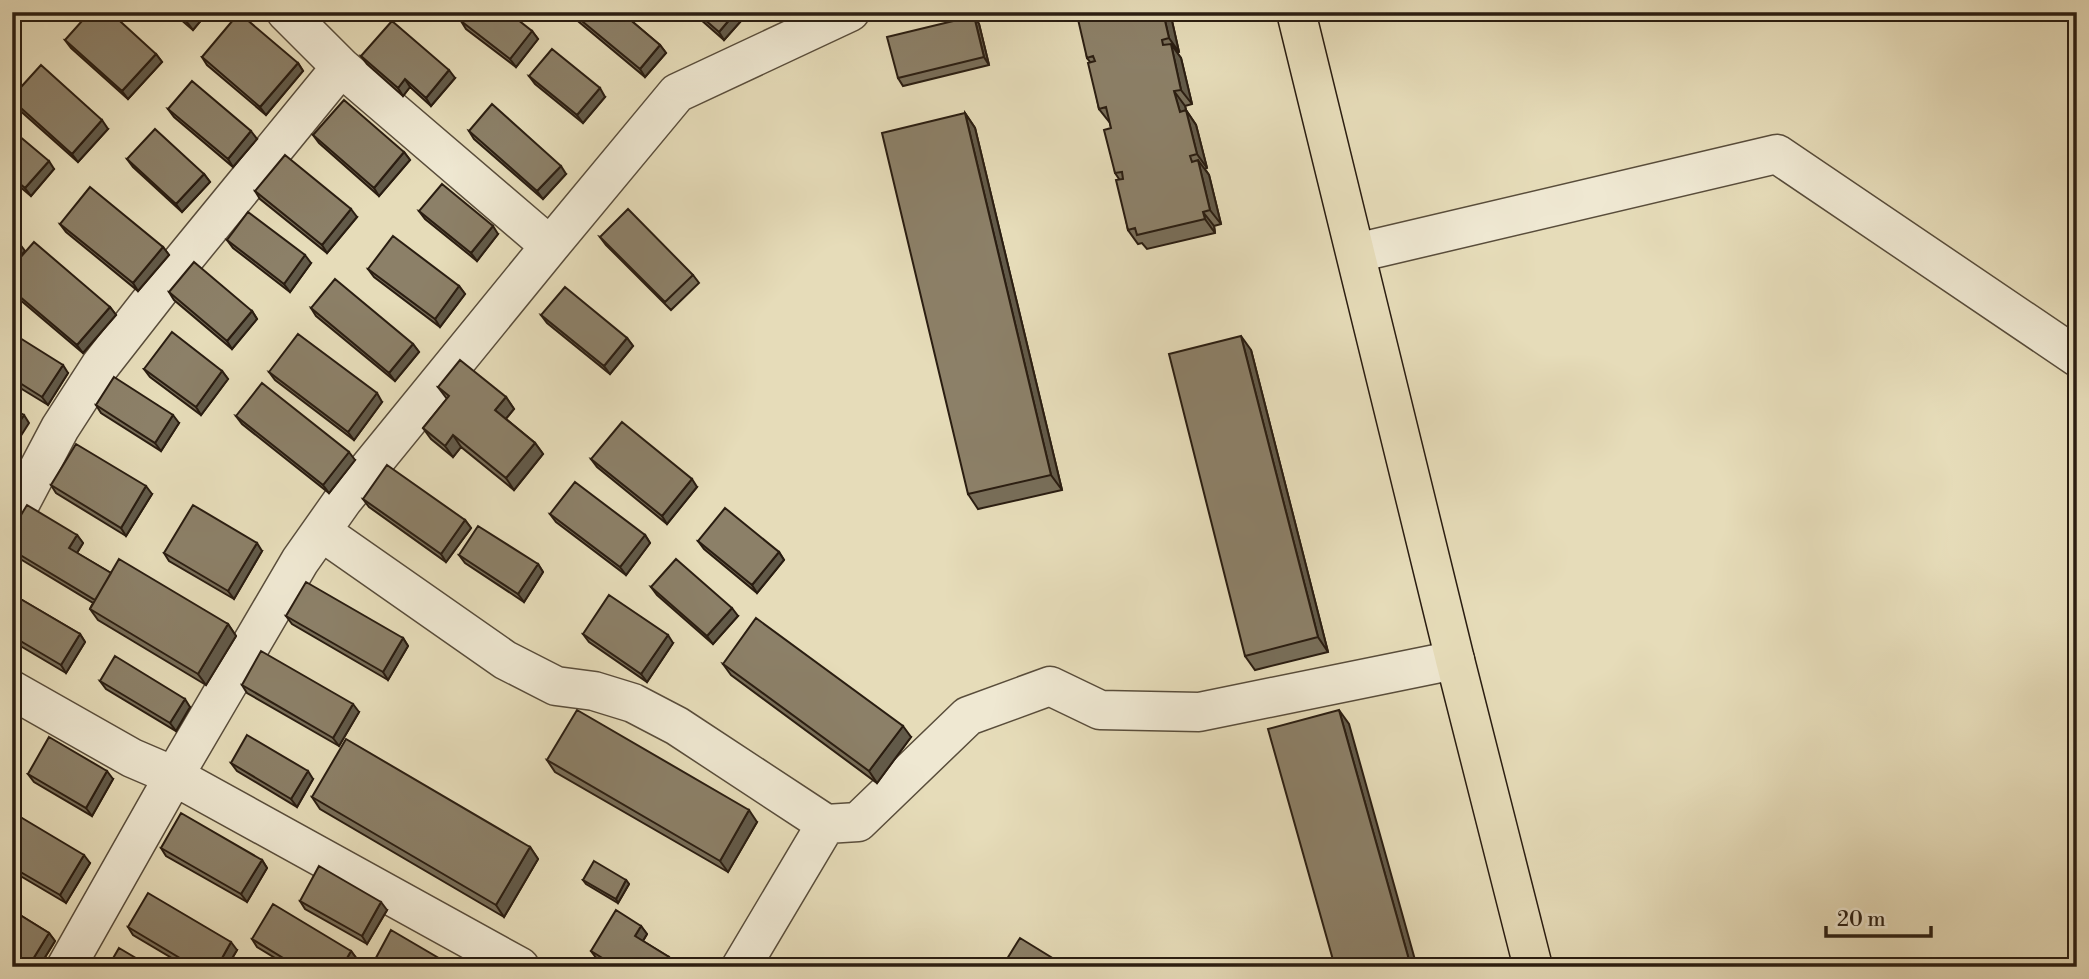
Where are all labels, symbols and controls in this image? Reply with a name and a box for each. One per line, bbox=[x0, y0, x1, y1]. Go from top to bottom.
scale bar bbox=[1826, 895, 1932, 939]
text: 20 m bbox=[1837, 907, 1886, 933]

